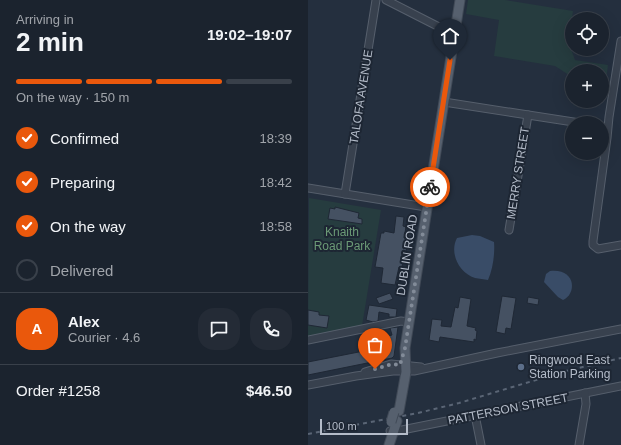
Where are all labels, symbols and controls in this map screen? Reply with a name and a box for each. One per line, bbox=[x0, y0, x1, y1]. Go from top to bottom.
text: Arriving in bbox=[16, 12, 74, 27]
map controls bbox=[565, 12, 609, 160]
button: locate bbox=[565, 12, 609, 56]
pin bbox=[433, 19, 467, 60]
icon: home bbox=[439, 25, 461, 47]
text: 19:02–19:07 bbox=[207, 26, 292, 43]
text: 2 min bbox=[16, 27, 84, 57]
street label: TALOFA AVENUE bbox=[347, 49, 375, 145]
button: + bbox=[565, 64, 609, 108]
text: On the way · 150 m bbox=[16, 90, 129, 105]
button: − bbox=[565, 116, 609, 160]
street label: MERRY STREET bbox=[504, 125, 532, 220]
icon: check bbox=[16, 127, 38, 149]
text: Confirmed bbox=[50, 130, 119, 147]
text: 18:39 bbox=[259, 131, 292, 146]
courier bbox=[410, 167, 450, 207]
icon: check bbox=[16, 171, 38, 193]
text: Preparing bbox=[50, 174, 115, 191]
text: 18:42 bbox=[259, 175, 292, 190]
icon: bike bbox=[419, 176, 441, 198]
street label: DUBLIN ROAD bbox=[394, 213, 420, 297]
icon: check bbox=[16, 215, 38, 237]
text: On the way bbox=[50, 218, 126, 235]
text: 18:58 bbox=[259, 219, 292, 234]
park label: Knaith Road Park bbox=[314, 225, 371, 253]
text: Delivered bbox=[50, 262, 113, 279]
button: chat bbox=[198, 308, 240, 350]
button: phone bbox=[250, 308, 292, 350]
text: Alex bbox=[68, 313, 100, 330]
text: A bbox=[32, 320, 42, 337]
pin bbox=[358, 328, 392, 369]
text: Courier · 4.6 bbox=[68, 330, 140, 345]
icon: bag bbox=[364, 334, 386, 356]
place label: Ringwood East Station Parking bbox=[529, 353, 610, 381]
marker: Ringwood East Station Parking bbox=[516, 362, 526, 372]
text: Order #1258 bbox=[16, 382, 100, 399]
text: $46.50 bbox=[246, 382, 292, 399]
street label: PATTERSON STREET bbox=[447, 390, 570, 428]
scale bar bbox=[320, 417, 408, 436]
text: 100 m bbox=[326, 420, 357, 432]

